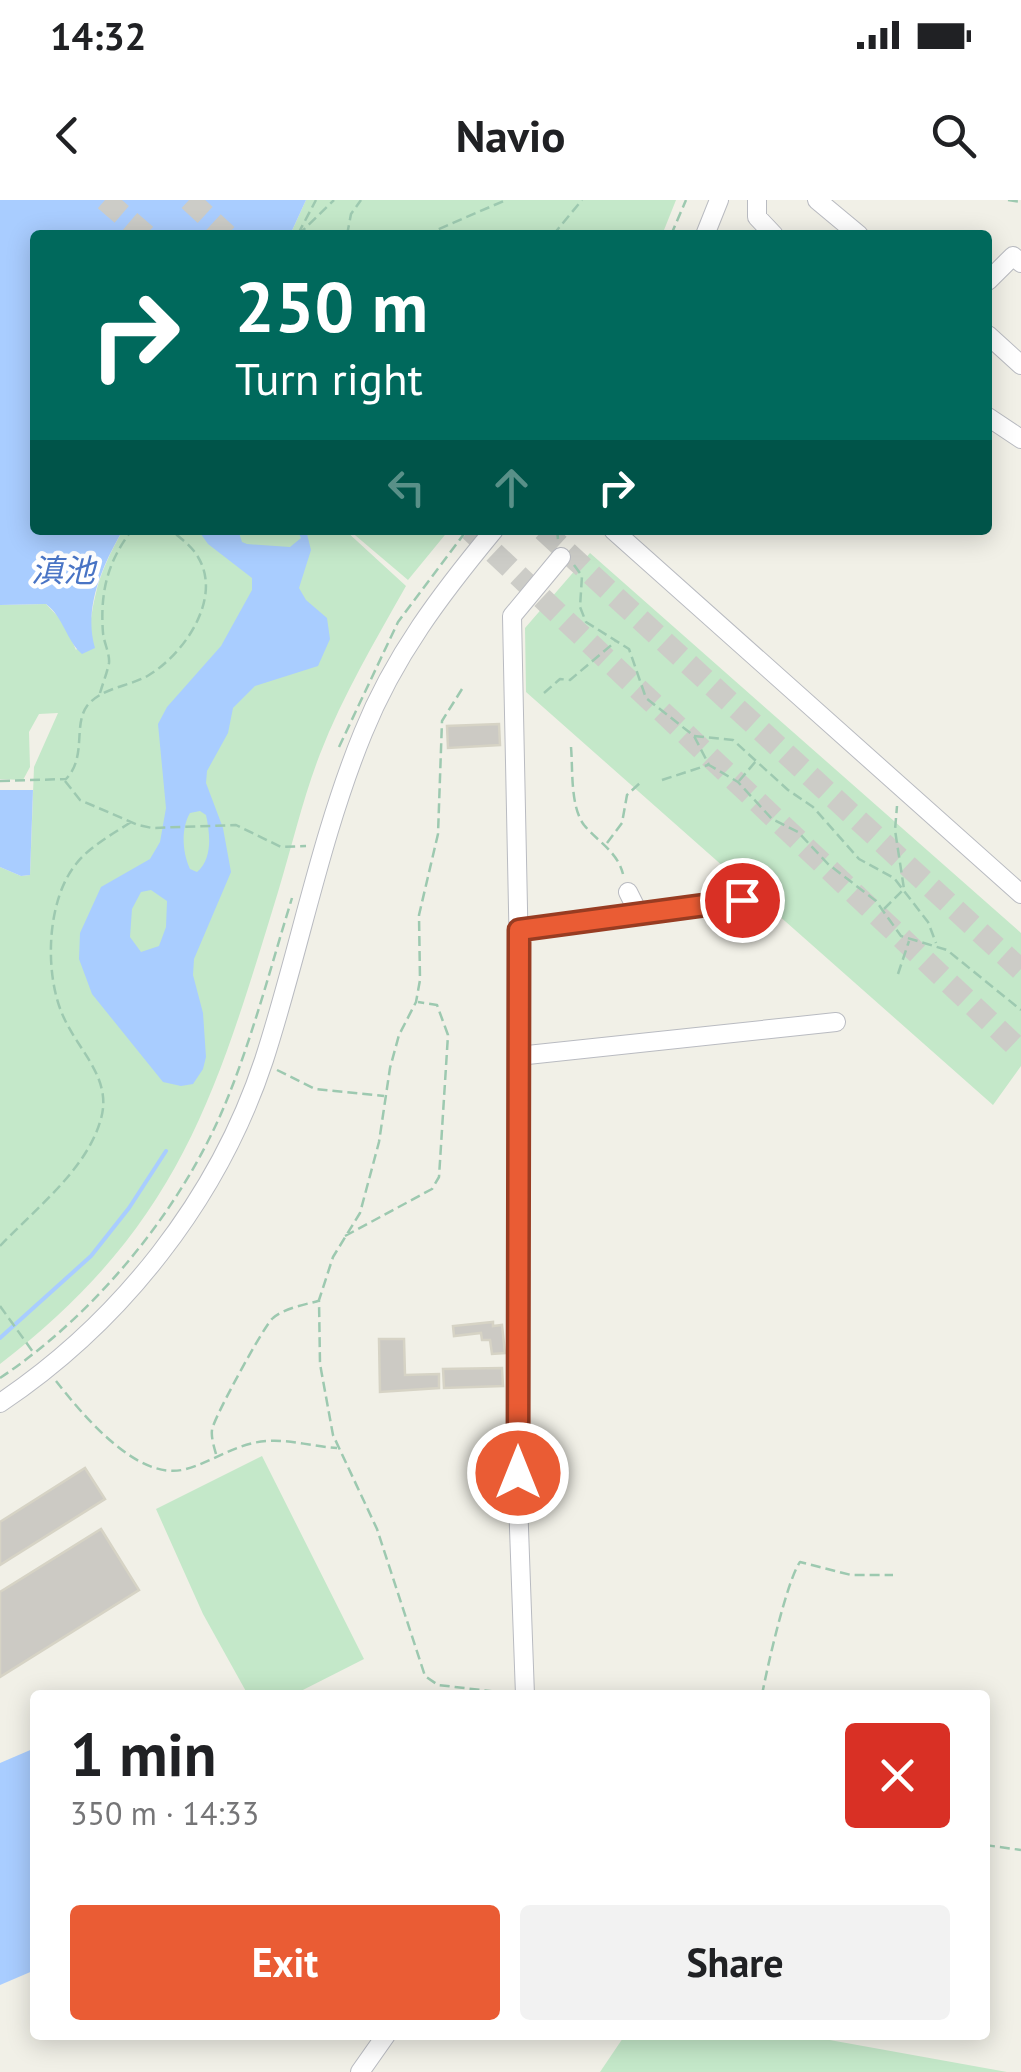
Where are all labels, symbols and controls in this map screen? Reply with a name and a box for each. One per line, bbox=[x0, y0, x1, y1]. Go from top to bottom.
text: 14:32 bbox=[50, 11, 146, 60]
text: Navio bbox=[456, 106, 565, 164]
icon: back bbox=[40, 108, 95, 163]
icon: search bbox=[926, 108, 981, 163]
text: 250 m bbox=[235, 261, 428, 351]
icon: right bbox=[70, 270, 200, 400]
text: Turn right bbox=[235, 349, 423, 407]
icon: left bbox=[379, 460, 434, 515]
icon: ahead bbox=[484, 460, 539, 515]
icon: right bbox=[589, 460, 644, 515]
water label: 滇池 bbox=[31, 549, 98, 591]
pin bbox=[700, 858, 785, 943]
icon: arrive bbox=[715, 873, 770, 928]
position arrow bbox=[466, 1421, 570, 1525]
text: 1 min bbox=[70, 1715, 216, 1793]
button: close bbox=[845, 1723, 950, 1828]
text: 350 m · 14:33 bbox=[70, 1792, 259, 1834]
button: Exit bbox=[70, 1905, 500, 2020]
button: Share bbox=[520, 1905, 950, 2020]

